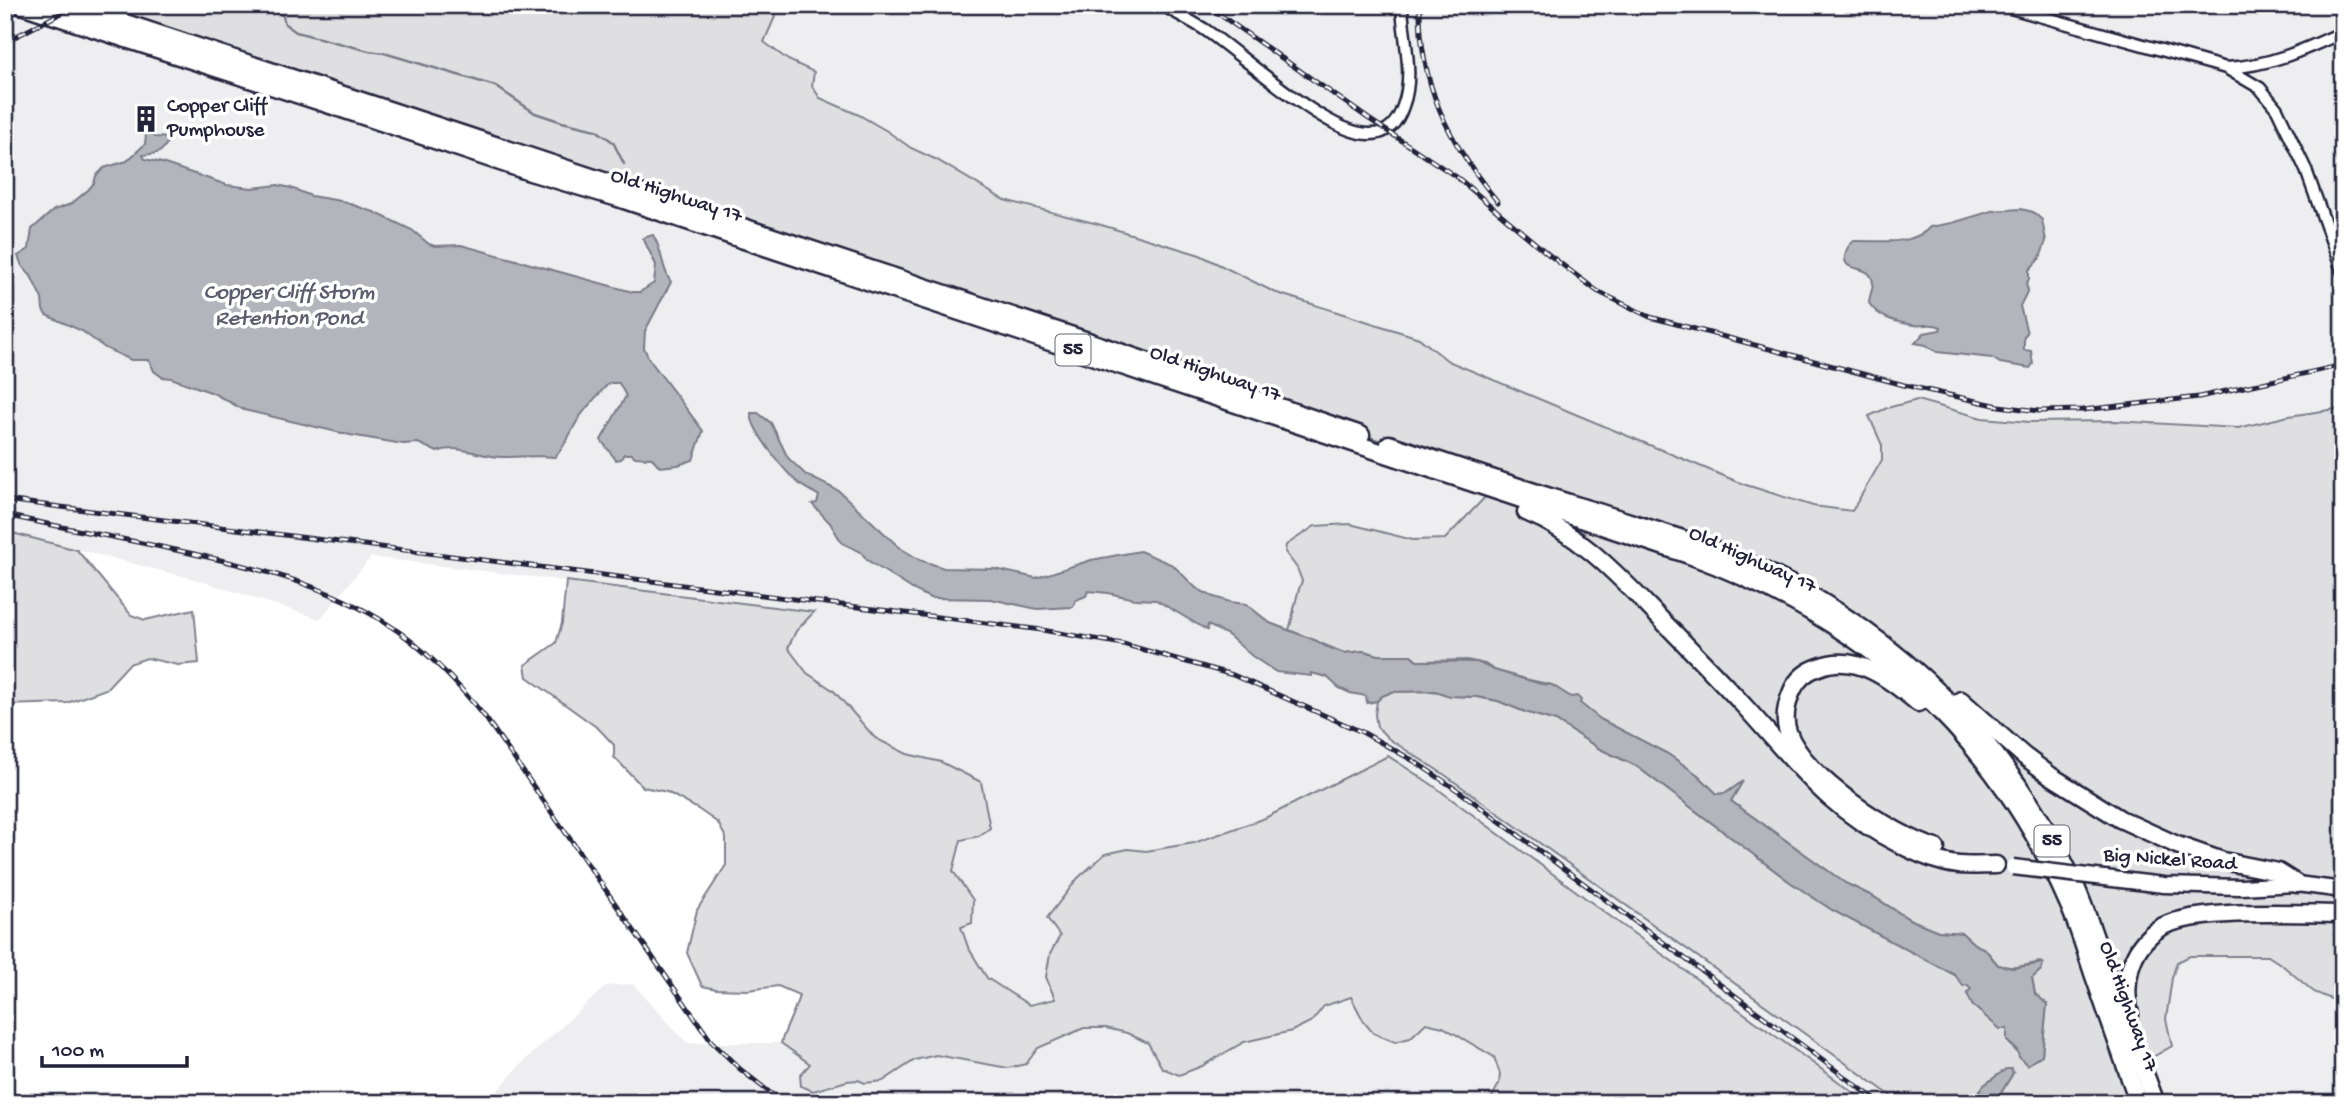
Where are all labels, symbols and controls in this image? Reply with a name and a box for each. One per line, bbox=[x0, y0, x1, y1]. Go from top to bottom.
place label: Copper Cliff Pumphouse bbox=[166, 95, 268, 144]
building icon: Copper Cliff Pumphouse bbox=[131, 104, 161, 134]
street label: Old Highway 17 bbox=[607, 164, 746, 230]
water label: Copper Cliff Storm Retention Pond bbox=[203, 280, 375, 333]
road number: 55 bbox=[1056, 334, 1090, 366]
street label: Old Highway 17 bbox=[1146, 341, 1285, 409]
street label: Old Highway 17 bbox=[1684, 522, 1821, 601]
road number: 55 bbox=[2035, 826, 2070, 856]
street label: Big Nickel Road bbox=[2102, 844, 2239, 878]
street label: Old Highway 17 bbox=[2092, 938, 2163, 1077]
scale bar bbox=[42, 1024, 187, 1068]
text: 100 m bbox=[51, 1040, 104, 1065]

